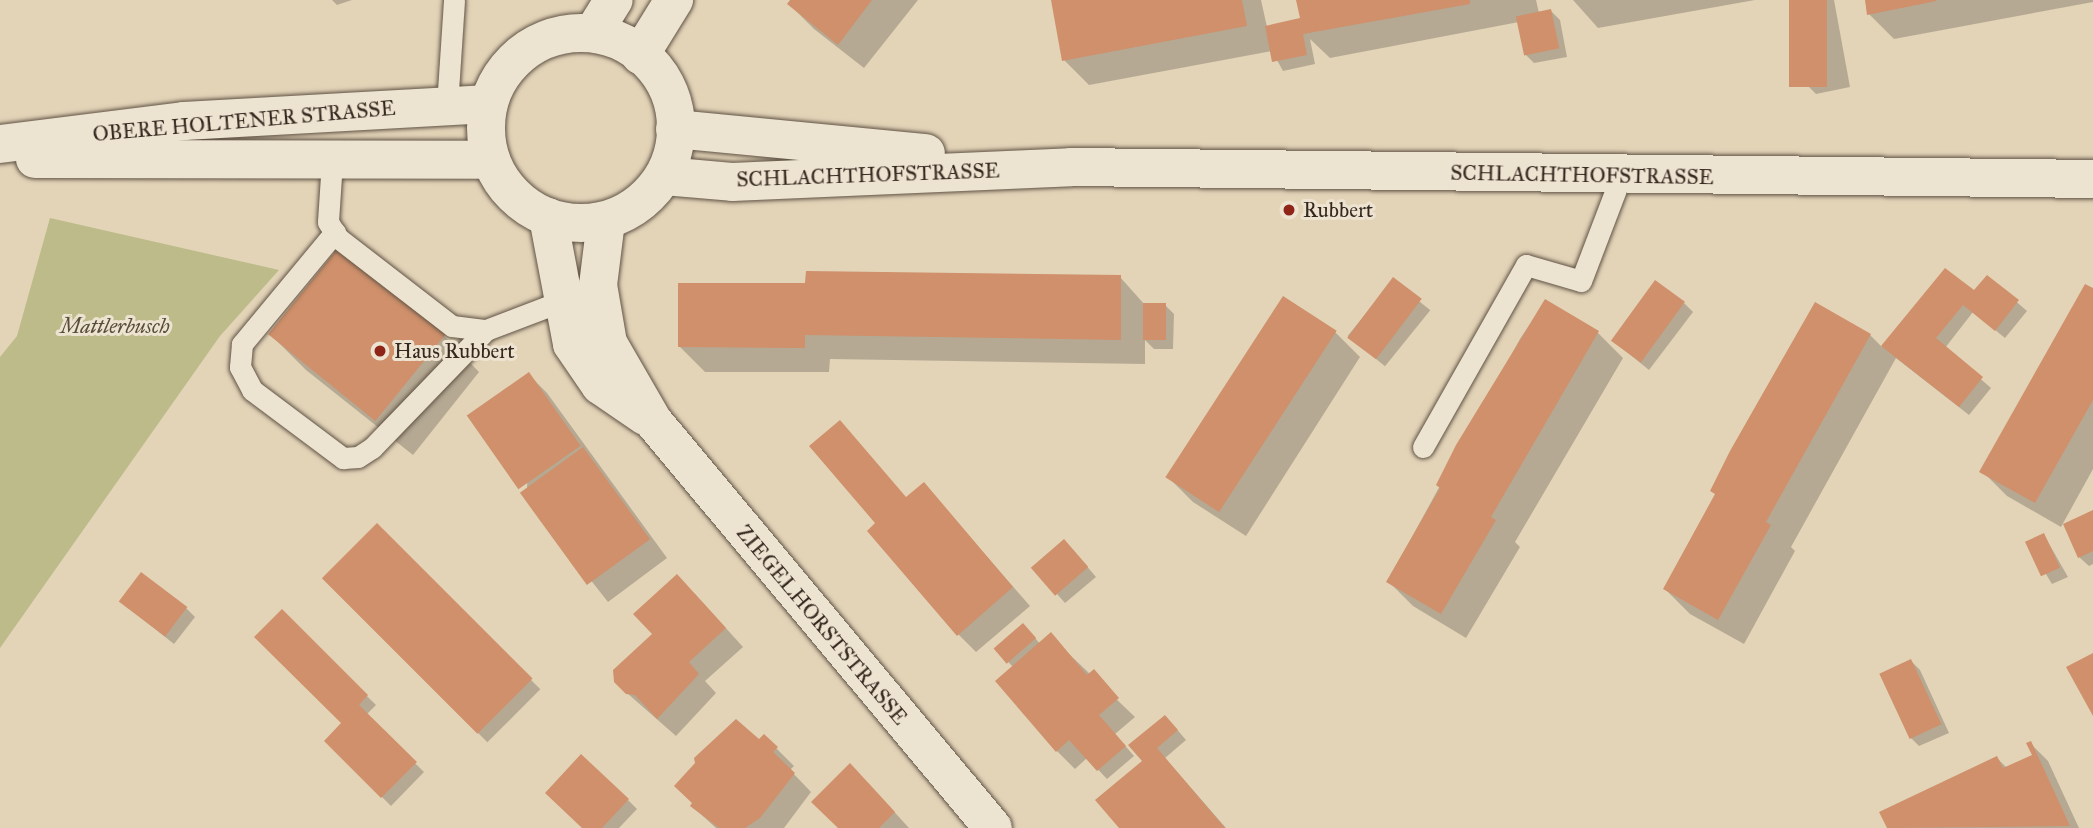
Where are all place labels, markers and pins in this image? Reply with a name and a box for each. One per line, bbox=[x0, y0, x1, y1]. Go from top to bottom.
place label: Rubbert bbox=[1303, 197, 1373, 223]
marker: Rubbert bbox=[1281, 202, 1297, 218]
place label: Haus Rubbert bbox=[394, 338, 515, 364]
marker: Haus Rubbert bbox=[372, 343, 388, 359]

